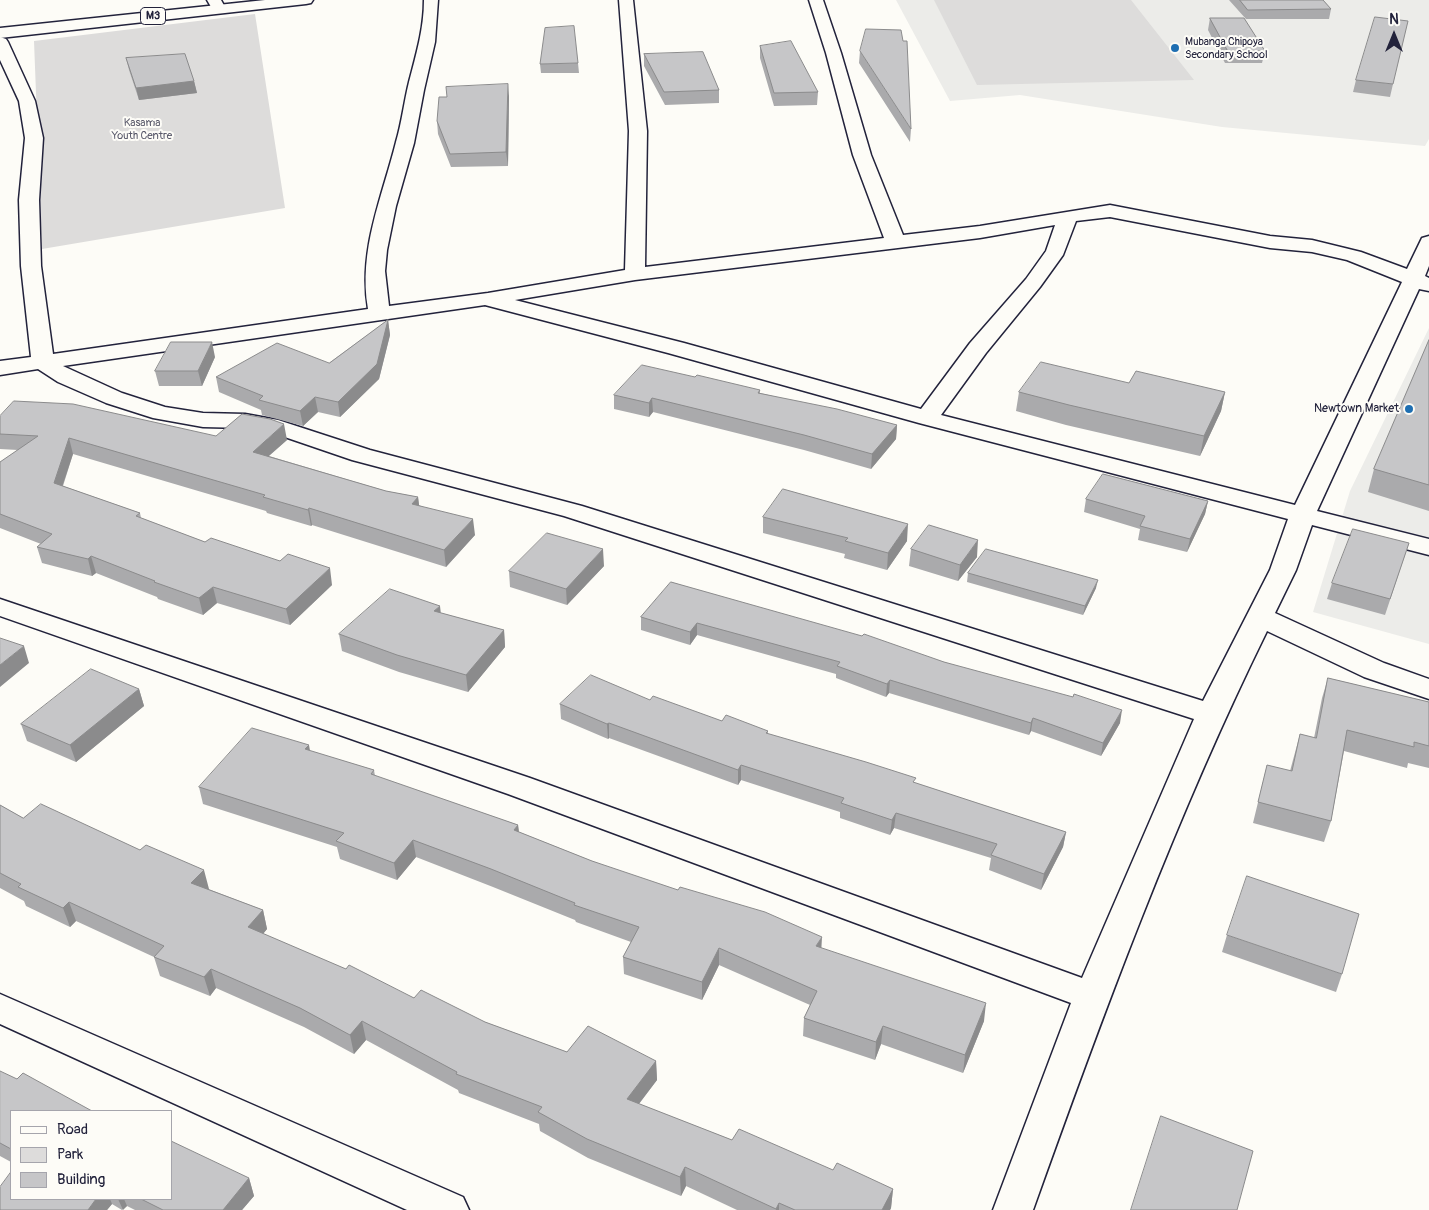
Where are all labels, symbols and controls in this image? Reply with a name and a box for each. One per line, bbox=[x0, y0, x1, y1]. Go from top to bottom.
road number: M3 bbox=[140, 8, 166, 24]
north arrow bbox=[1369, 10, 1419, 60]
text: N bbox=[1389, 11, 1399, 28]
place label: Mubanga Chipoya Secondary School bbox=[1185, 35, 1268, 61]
marker: Mubanga Chipoya Secondary School bbox=[1169, 42, 1181, 54]
park label: Kasama Youth Centre bbox=[112, 116, 172, 142]
place label: Newtown Market bbox=[1314, 402, 1399, 416]
marker: Newtown Market bbox=[1403, 403, 1415, 415]
legend bbox=[10, 1110, 172, 1200]
text: Road bbox=[57, 1120, 88, 1139]
text: Park bbox=[57, 1145, 83, 1164]
text: Building bbox=[57, 1170, 105, 1189]

